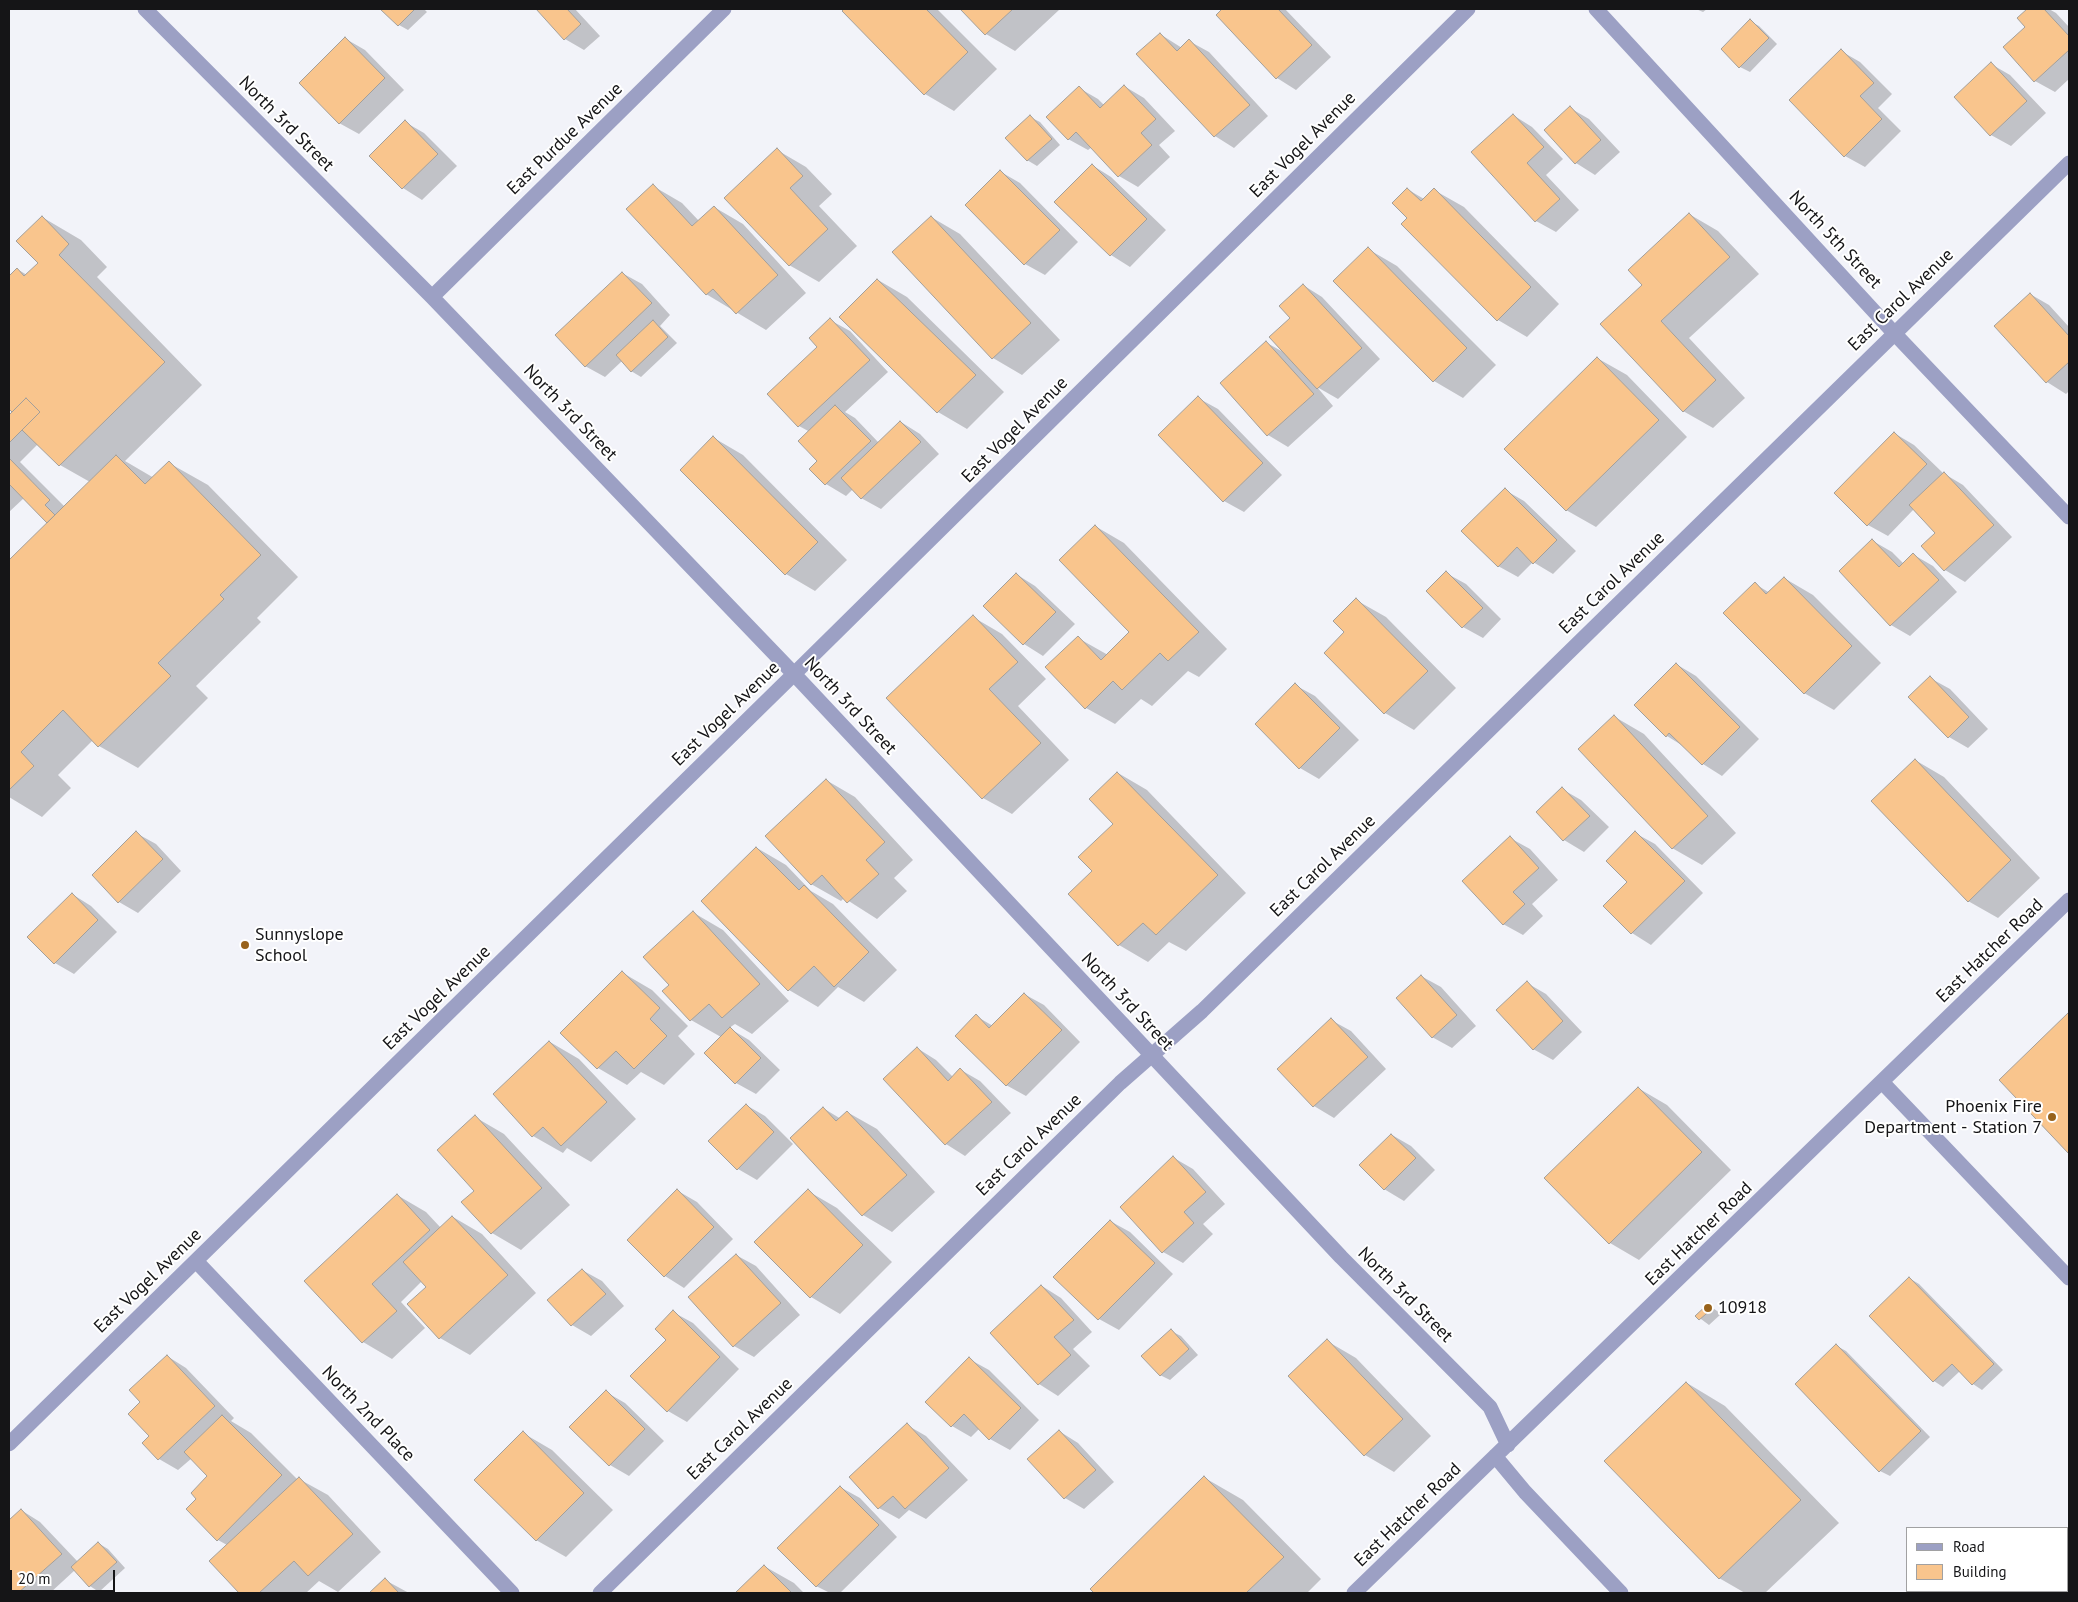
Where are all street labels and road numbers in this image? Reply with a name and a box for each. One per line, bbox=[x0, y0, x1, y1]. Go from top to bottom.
street label: North 3rd Street bbox=[234, 72, 338, 176]
street label: East Purdue Avenue bbox=[503, 78, 627, 200]
street label: East Vogel Avenue bbox=[1246, 88, 1360, 202]
street label: North 5th Street bbox=[1784, 187, 1886, 293]
street label: East Carol Avenue bbox=[1844, 244, 1958, 356]
street label: North 3rd Street bbox=[519, 360, 621, 466]
street label: East Vogel Avenue bbox=[958, 373, 1072, 487]
street label: East Carol Avenue bbox=[1555, 527, 1669, 639]
street label: North 3rd Street bbox=[799, 653, 901, 759]
street label: East Vogel Avenue bbox=[668, 657, 784, 771]
street label: East Carol Avenue bbox=[1266, 810, 1380, 922]
street label: East Hatcher Road bbox=[1932, 895, 2048, 1007]
street label: East Vogel Avenue bbox=[379, 941, 495, 1055]
street label: North 3rd Street bbox=[1076, 949, 1178, 1055]
street label: East Carol Avenue bbox=[972, 1089, 1086, 1201]
street label: East Hatcher Road bbox=[1641, 1178, 1757, 1290]
street label: East Vogel Avenue bbox=[90, 1224, 206, 1338]
street label: North 3rd Street bbox=[1353, 1243, 1457, 1347]
street label: North 2nd Place bbox=[317, 1362, 419, 1466]
street label: East Carol Avenue bbox=[683, 1373, 797, 1485]
street label: East Hatcher Road bbox=[1350, 1459, 1466, 1571]

